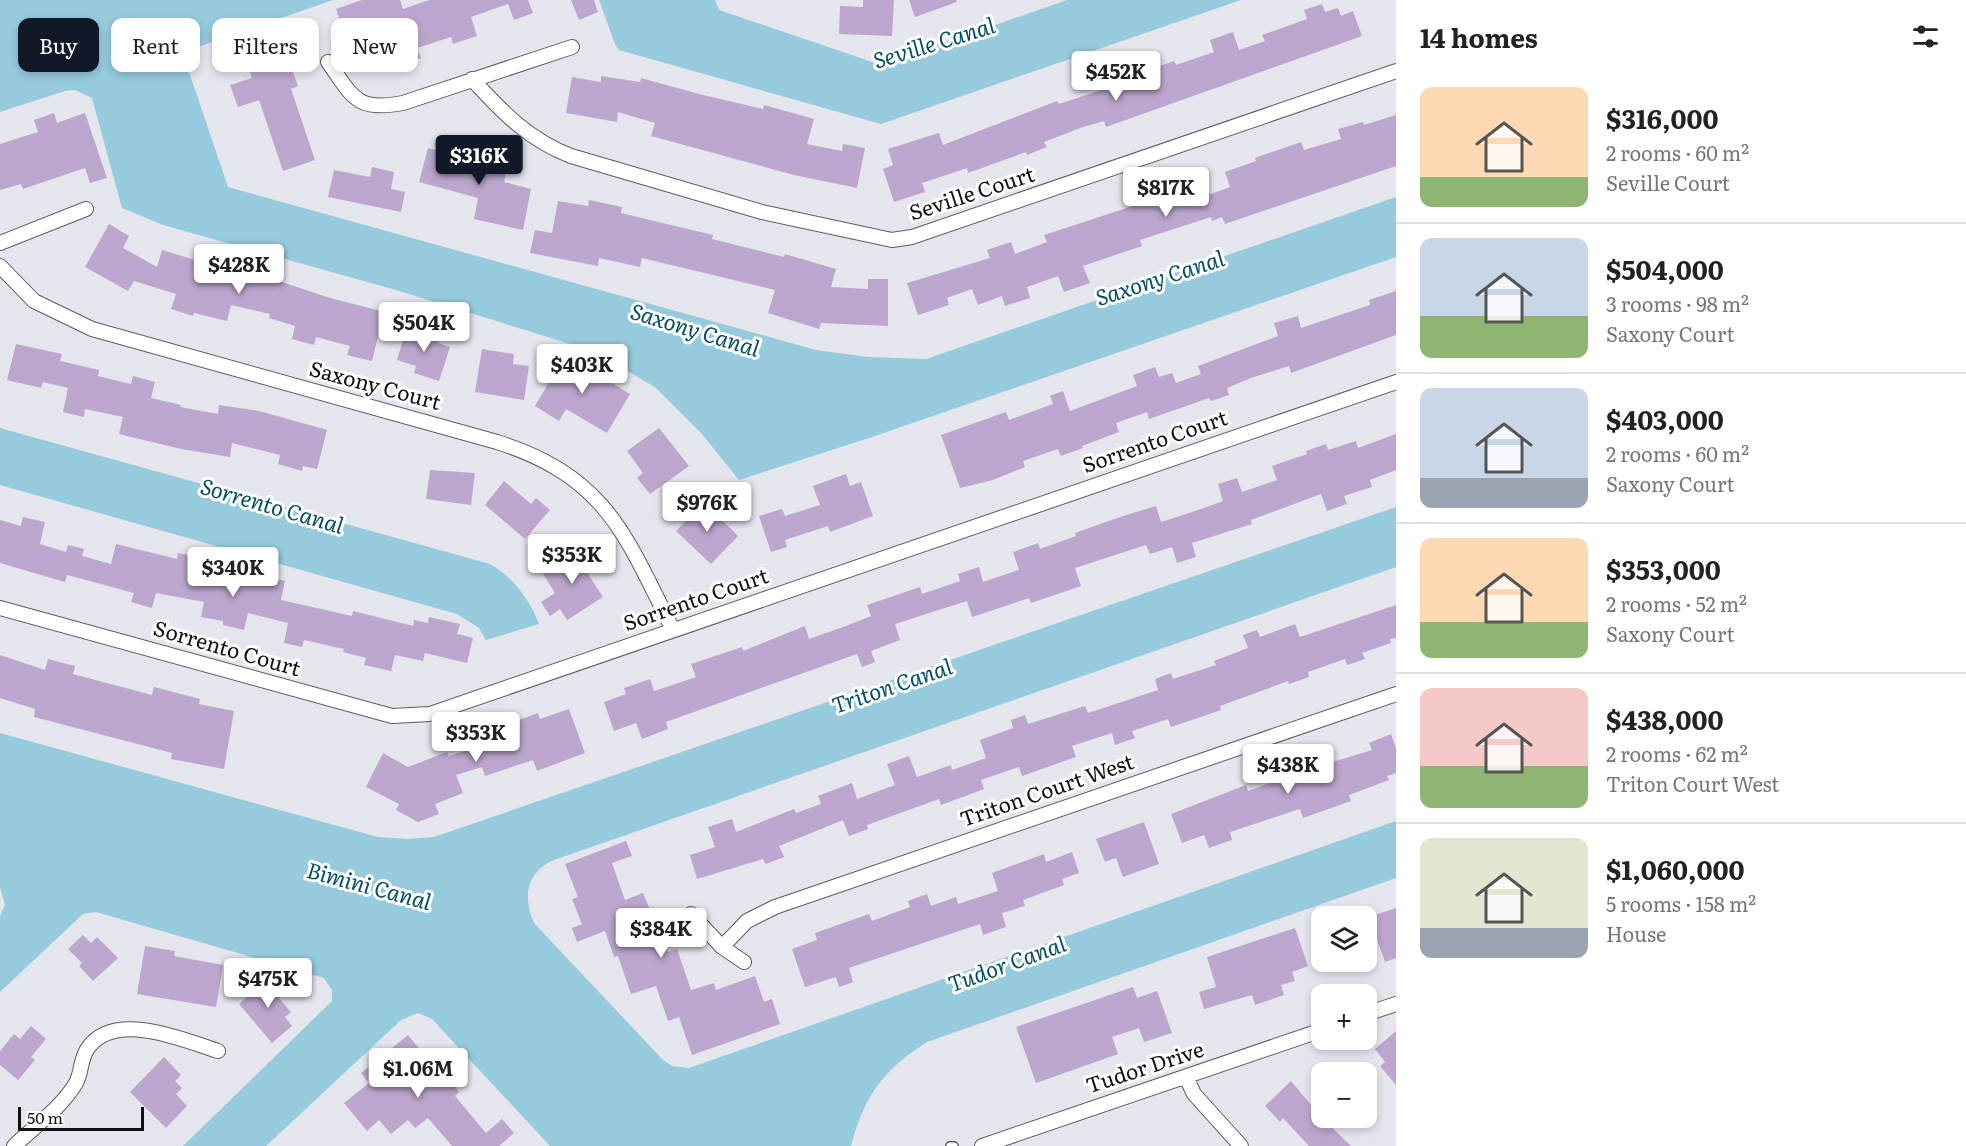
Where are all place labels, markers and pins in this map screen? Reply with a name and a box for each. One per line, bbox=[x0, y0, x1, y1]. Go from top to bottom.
pin: $452K bbox=[1074, 51, 1158, 102]
pin: $316K bbox=[437, 135, 521, 186]
pin: $817K bbox=[1124, 167, 1208, 218]
pin: $428K bbox=[197, 244, 281, 295]
pin: $504K bbox=[382, 302, 466, 353]
pin: $403K bbox=[540, 344, 624, 395]
pin: $976K bbox=[665, 482, 749, 533]
pin: $353K bbox=[530, 534, 614, 585]
pin: $340K bbox=[191, 547, 275, 598]
pin: $353K bbox=[434, 712, 518, 763]
pin: $438K bbox=[1246, 744, 1330, 795]
pin: $384K bbox=[619, 908, 703, 959]
pin: $475K bbox=[226, 958, 310, 1009]
pin: $1.06M bbox=[369, 1048, 467, 1099]

